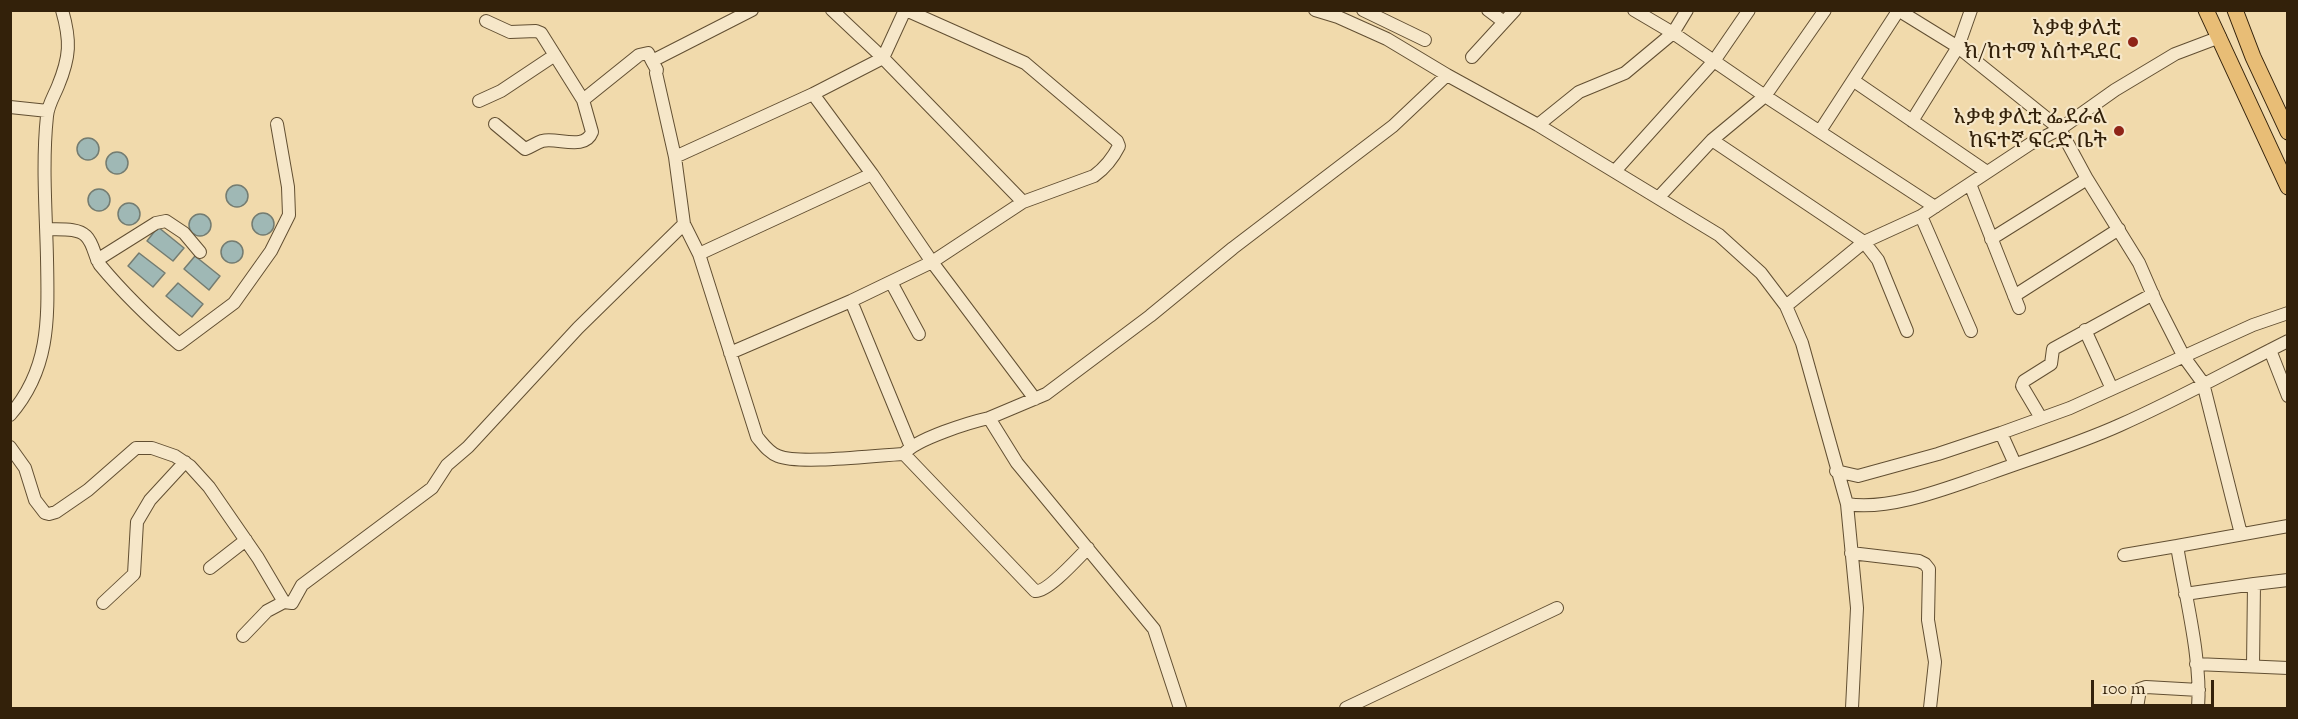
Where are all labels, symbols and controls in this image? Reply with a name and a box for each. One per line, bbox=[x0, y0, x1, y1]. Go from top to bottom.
place label: አቃቂ ቃሊቲ ክ/ከተማ አስተዳደር bbox=[1963, 17, 2121, 67]
marker: አቃቂ ቃሊቲ ክ/ከተማ አስተዳደር bbox=[2126, 35, 2140, 49]
place label: አቃቂ ቃሊቲ ፌደራል ከፍተኛ ፍርድ ቤት bbox=[1953, 106, 2107, 156]
marker: አቃቂ ቃሊቲ ፌደራል ከፍተኛ ፍርድ ቤት bbox=[2112, 124, 2126, 138]
scale bar bbox=[2094, 668, 2217, 706]
text: 100 m bbox=[2102, 677, 2146, 703]

